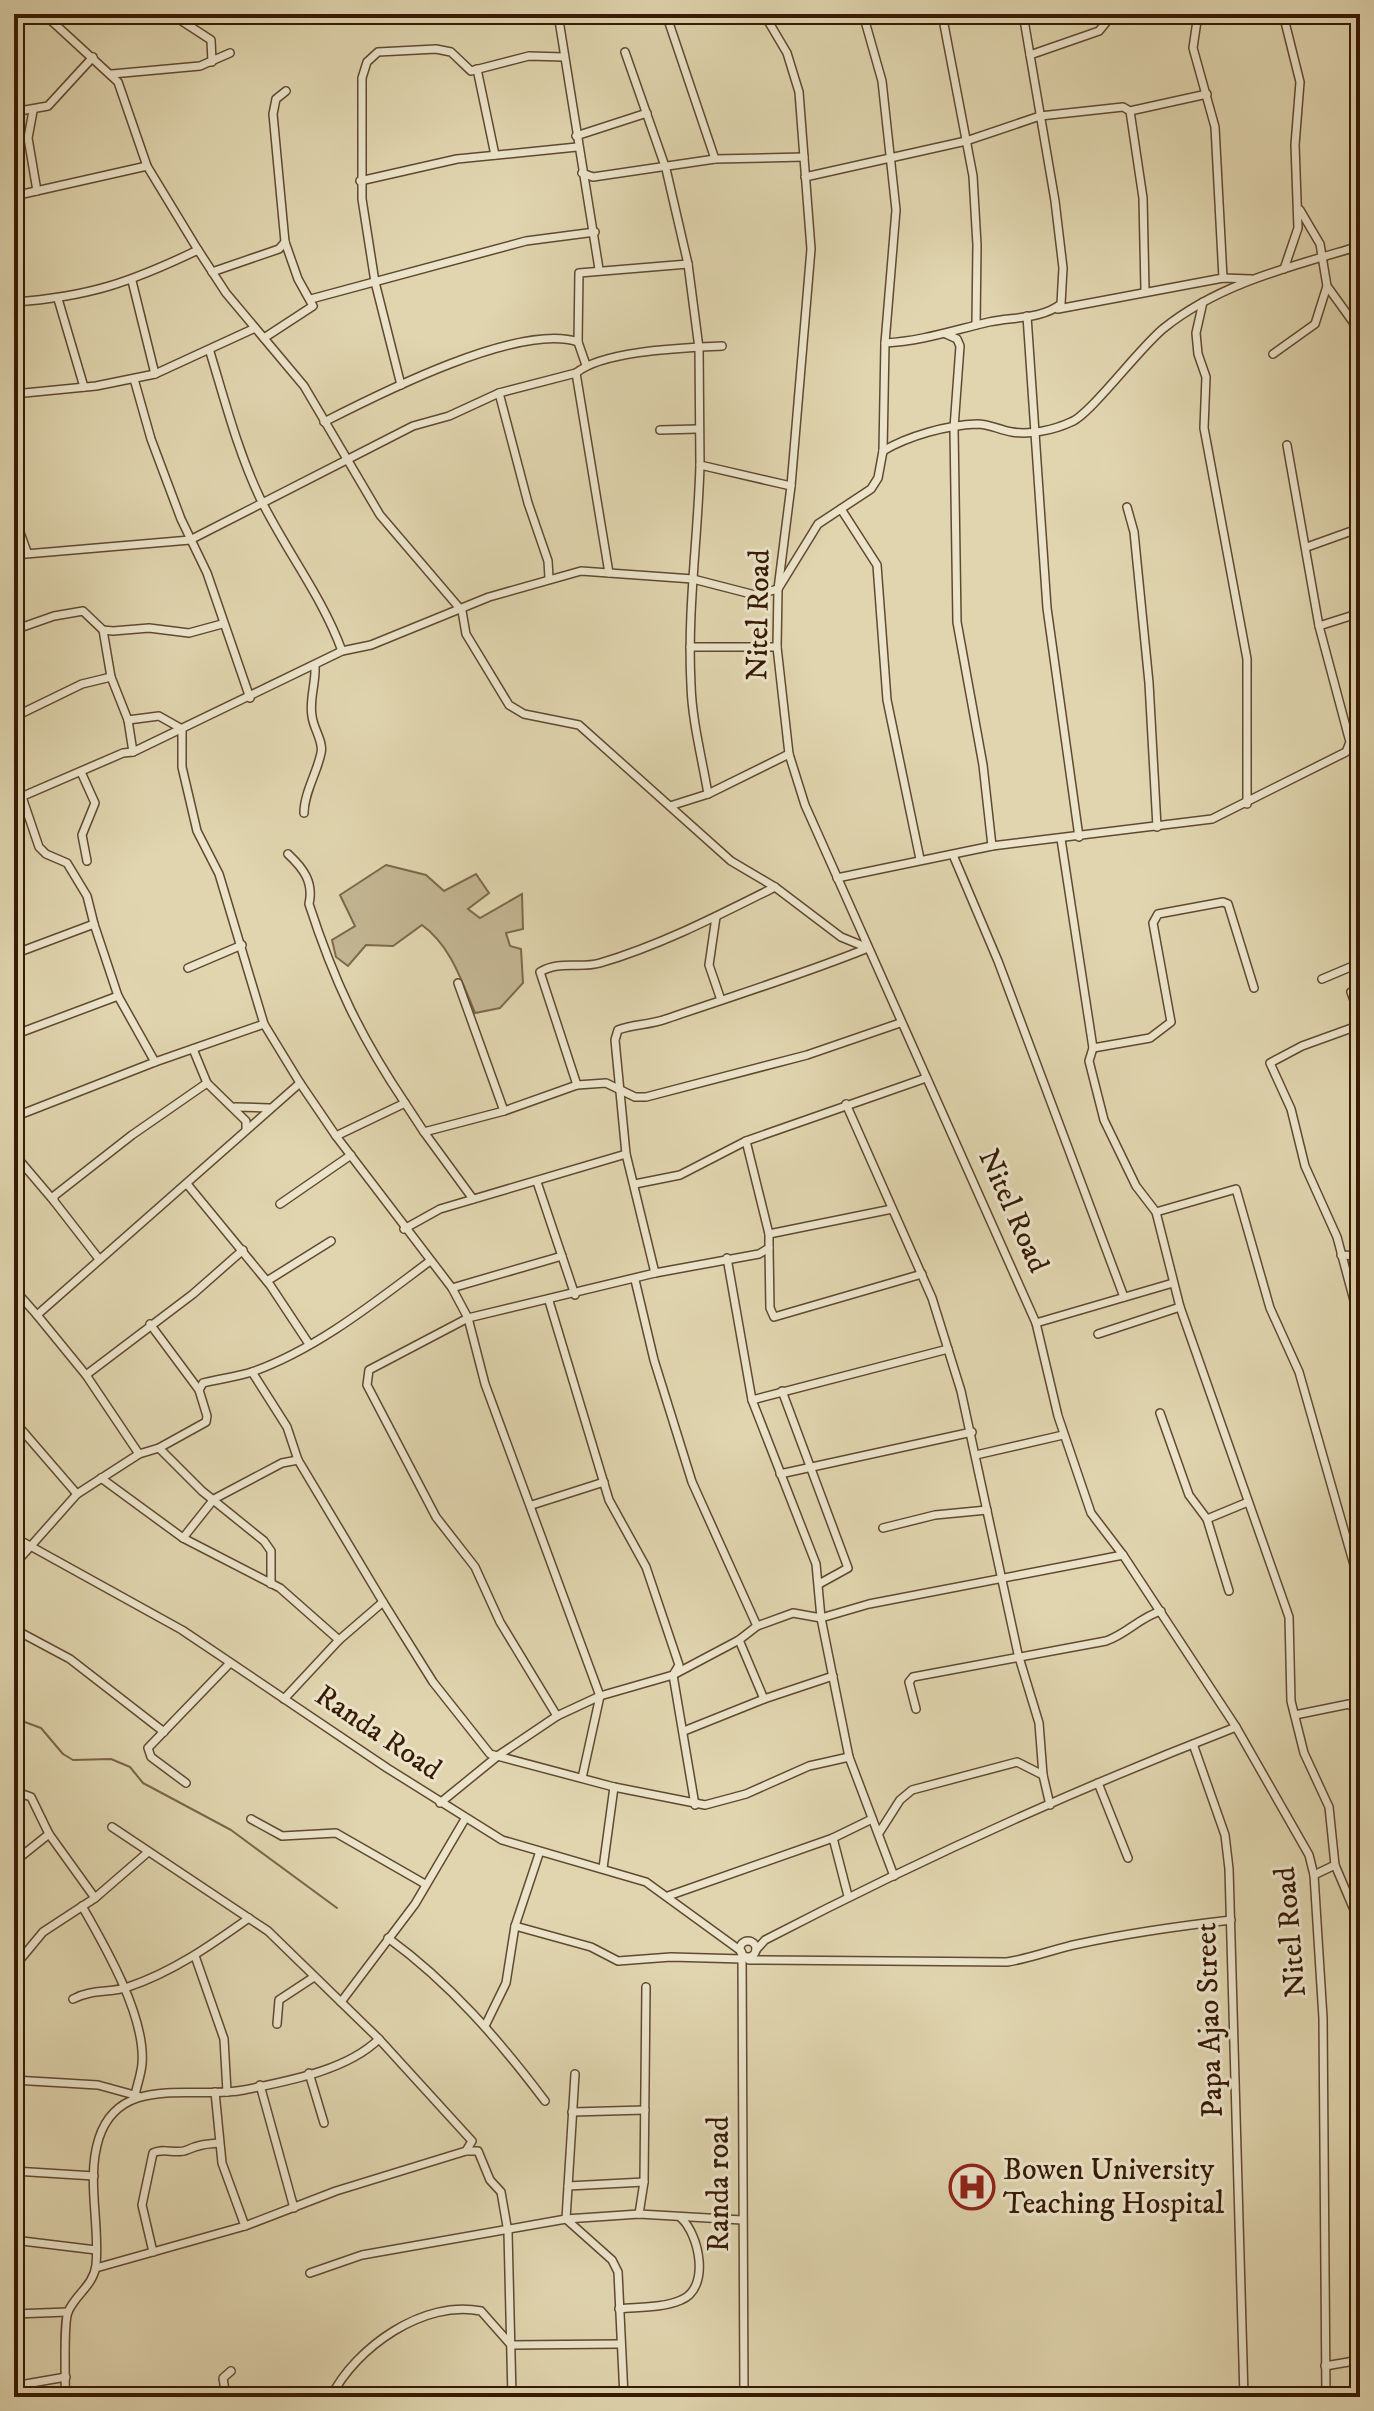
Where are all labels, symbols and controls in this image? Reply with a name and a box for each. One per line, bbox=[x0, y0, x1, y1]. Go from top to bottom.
street label: Nitel Road bbox=[739, 549, 779, 681]
street label: Nitel Road bbox=[969, 1144, 1057, 1278]
street label: Randa Road bbox=[308, 1677, 448, 1789]
street label: Nitel Road bbox=[1267, 1865, 1315, 1999]
street label: Papa Ajao Street bbox=[1188, 1922, 1232, 2118]
street label: Randa road bbox=[701, 2116, 738, 2252]
place label: Bowen University Teaching Hospital bbox=[1003, 2152, 1224, 2223]
hospital icon: Bowen University Teaching Hospital bbox=[948, 2163, 996, 2211]

